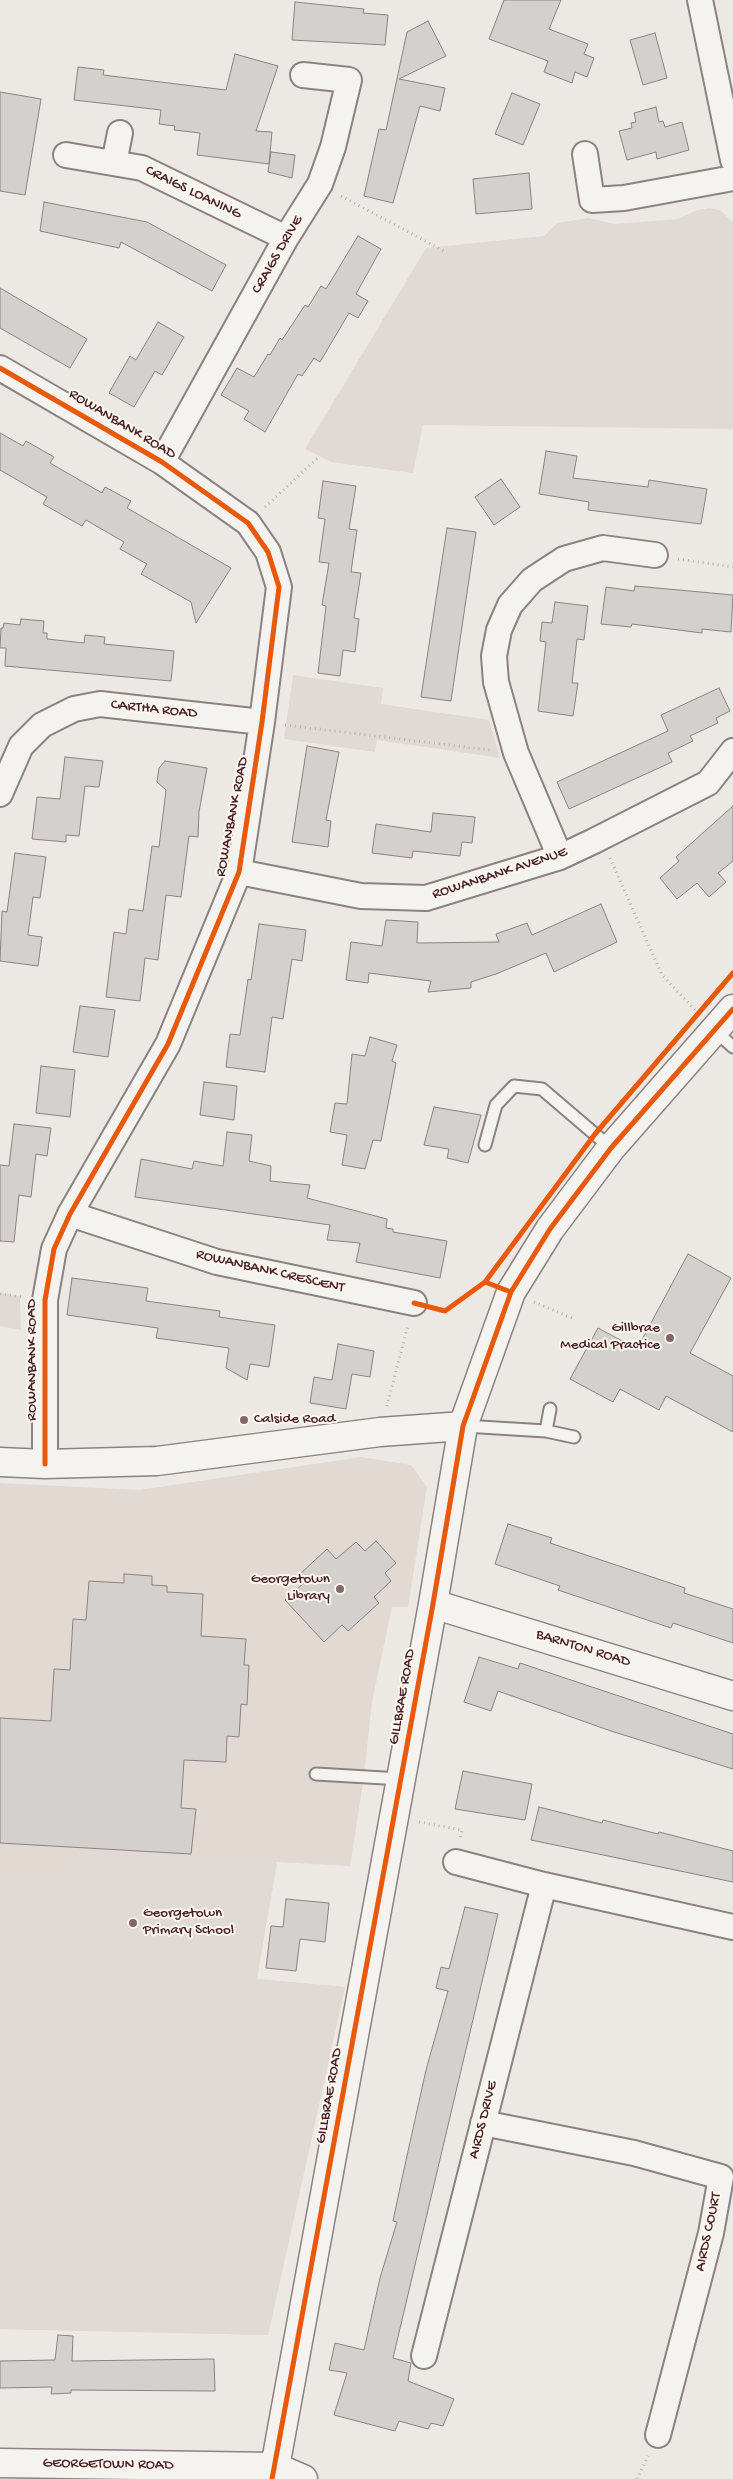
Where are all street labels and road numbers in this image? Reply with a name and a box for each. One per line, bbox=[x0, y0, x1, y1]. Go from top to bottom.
street label: CRAIGS LOANING bbox=[142, 162, 244, 224]
street label: CRAIGS DRIVE bbox=[248, 213, 308, 297]
street label: ROWANBANK ROAD bbox=[65, 386, 179, 464]
street label: CARTHA ROAD bbox=[110, 696, 198, 724]
street label: ROWANBANK ROAD bbox=[213, 755, 253, 879]
street label: ROWANBANK AVENUE bbox=[430, 844, 570, 904]
street label: ROWANBANK CRESCENT bbox=[194, 1246, 346, 1298]
street label: ROWANBANK ROAD bbox=[24, 1299, 42, 1421]
street label: BARNTON ROAD bbox=[534, 1626, 632, 1672]
street label: GILLBRAE ROAD bbox=[386, 1648, 420, 1746]
street label: GILLBRAE ROAD bbox=[313, 2047, 347, 2145]
street label: AIRDS DRIVE bbox=[466, 2079, 502, 2161]
street label: AIRDS COURT bbox=[692, 2191, 726, 2273]
street label: GEORGETOWN ROAD bbox=[42, 2455, 174, 2475]

